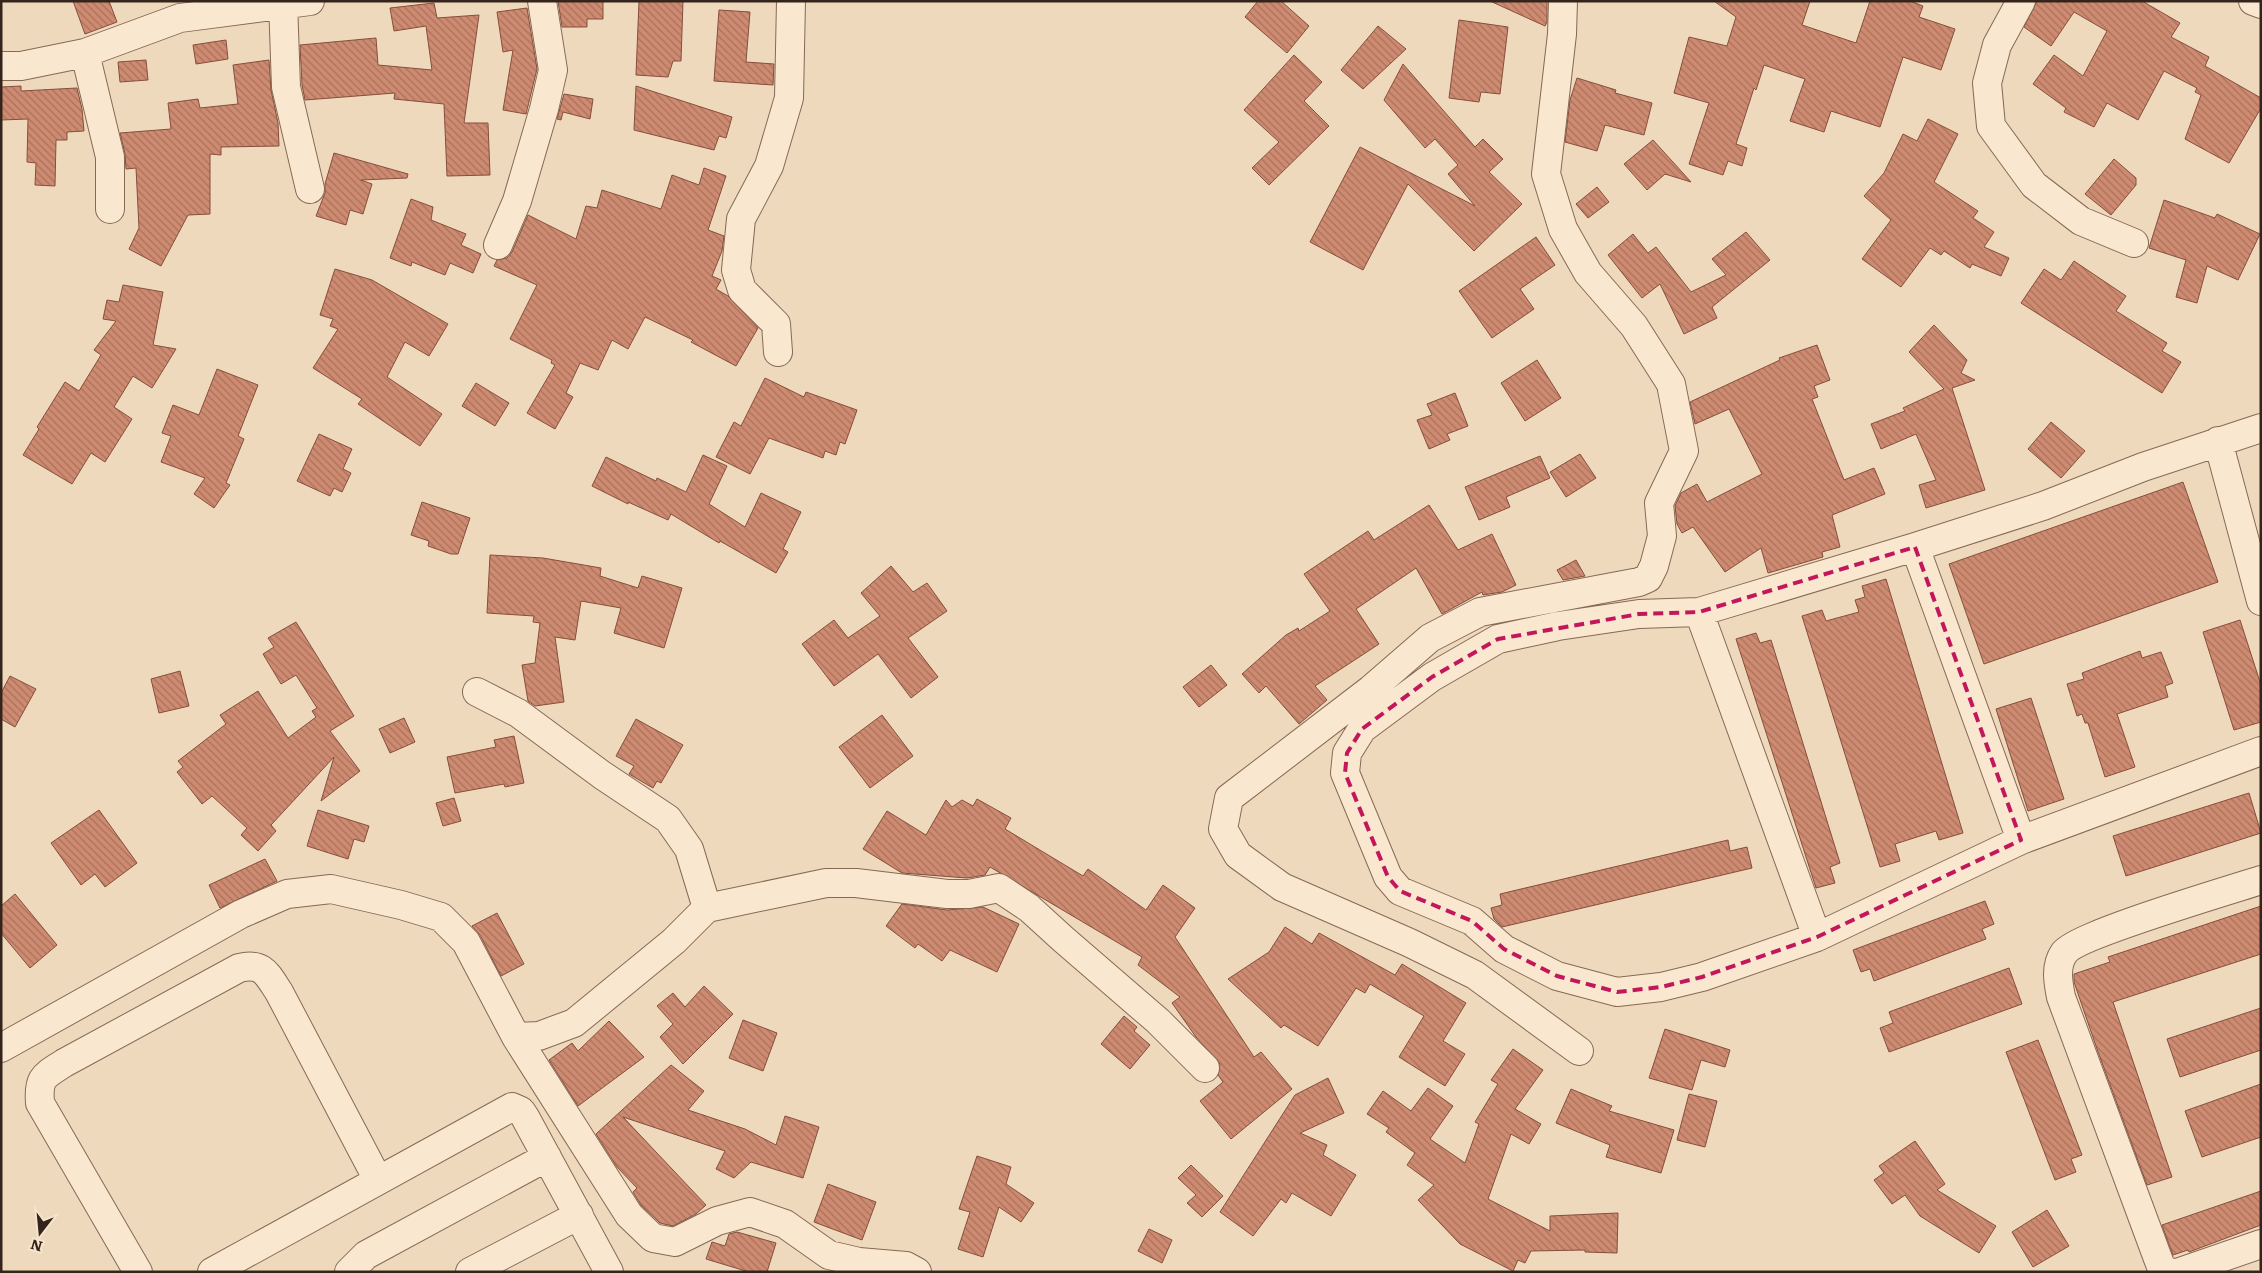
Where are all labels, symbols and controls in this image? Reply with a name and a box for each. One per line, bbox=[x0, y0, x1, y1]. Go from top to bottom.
north arrow bbox=[15, 1208, 65, 1258]
text: N bbox=[27, 1235, 45, 1258]

